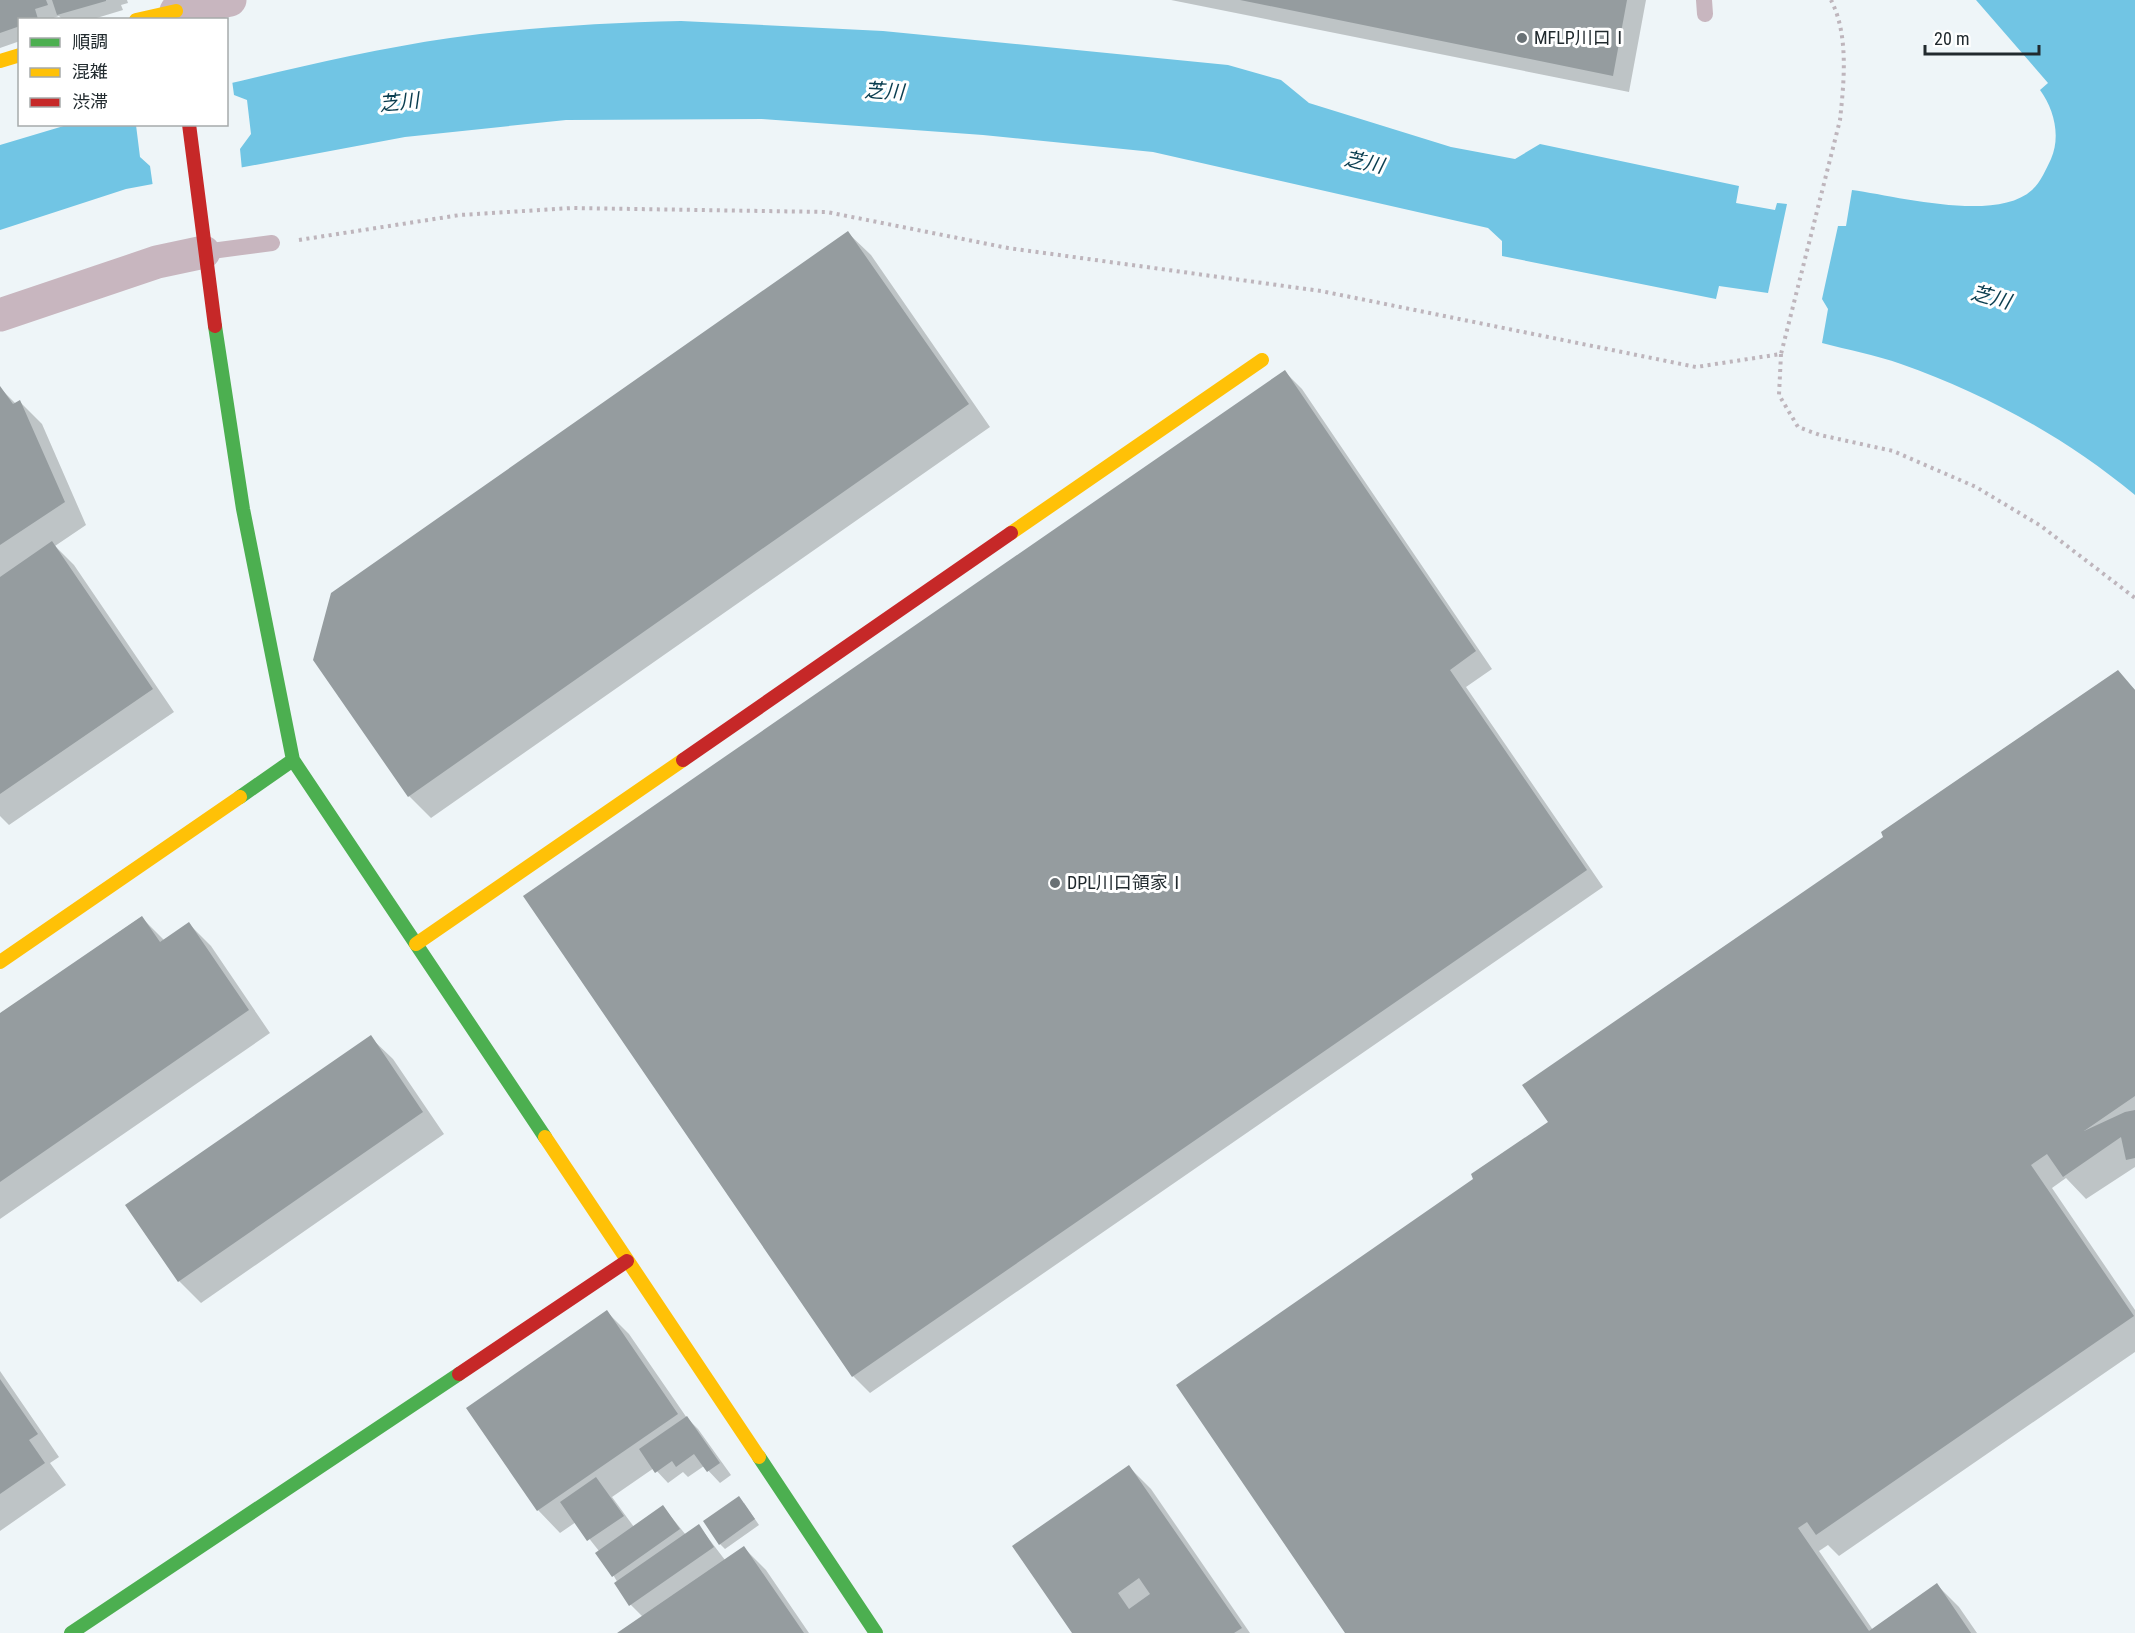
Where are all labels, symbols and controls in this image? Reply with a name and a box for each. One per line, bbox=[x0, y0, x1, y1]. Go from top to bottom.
legend bbox=[18, 18, 228, 126]
scale bar bbox=[1925, 18, 2039, 56]
place label: MFLP川口Ⅰ bbox=[1534, 27, 1629, 48]
text: 20 m bbox=[1934, 28, 1969, 49]
text: 順調 bbox=[72, 31, 108, 52]
marker: MFLP川口Ⅰ bbox=[1515, 31, 1529, 45]
text: 混雑 bbox=[72, 61, 108, 82]
water label: 芝川 bbox=[863, 78, 907, 104]
water label: 芝川 bbox=[378, 88, 422, 116]
text: 渋滞 bbox=[72, 91, 108, 112]
water label: 芝川 bbox=[1342, 146, 1388, 178]
water label: 芝川 bbox=[1969, 280, 2015, 314]
place label: DPL川口領家Ⅰ bbox=[1067, 872, 1186, 893]
marker: DPL川口領家Ⅰ bbox=[1048, 876, 1062, 890]

